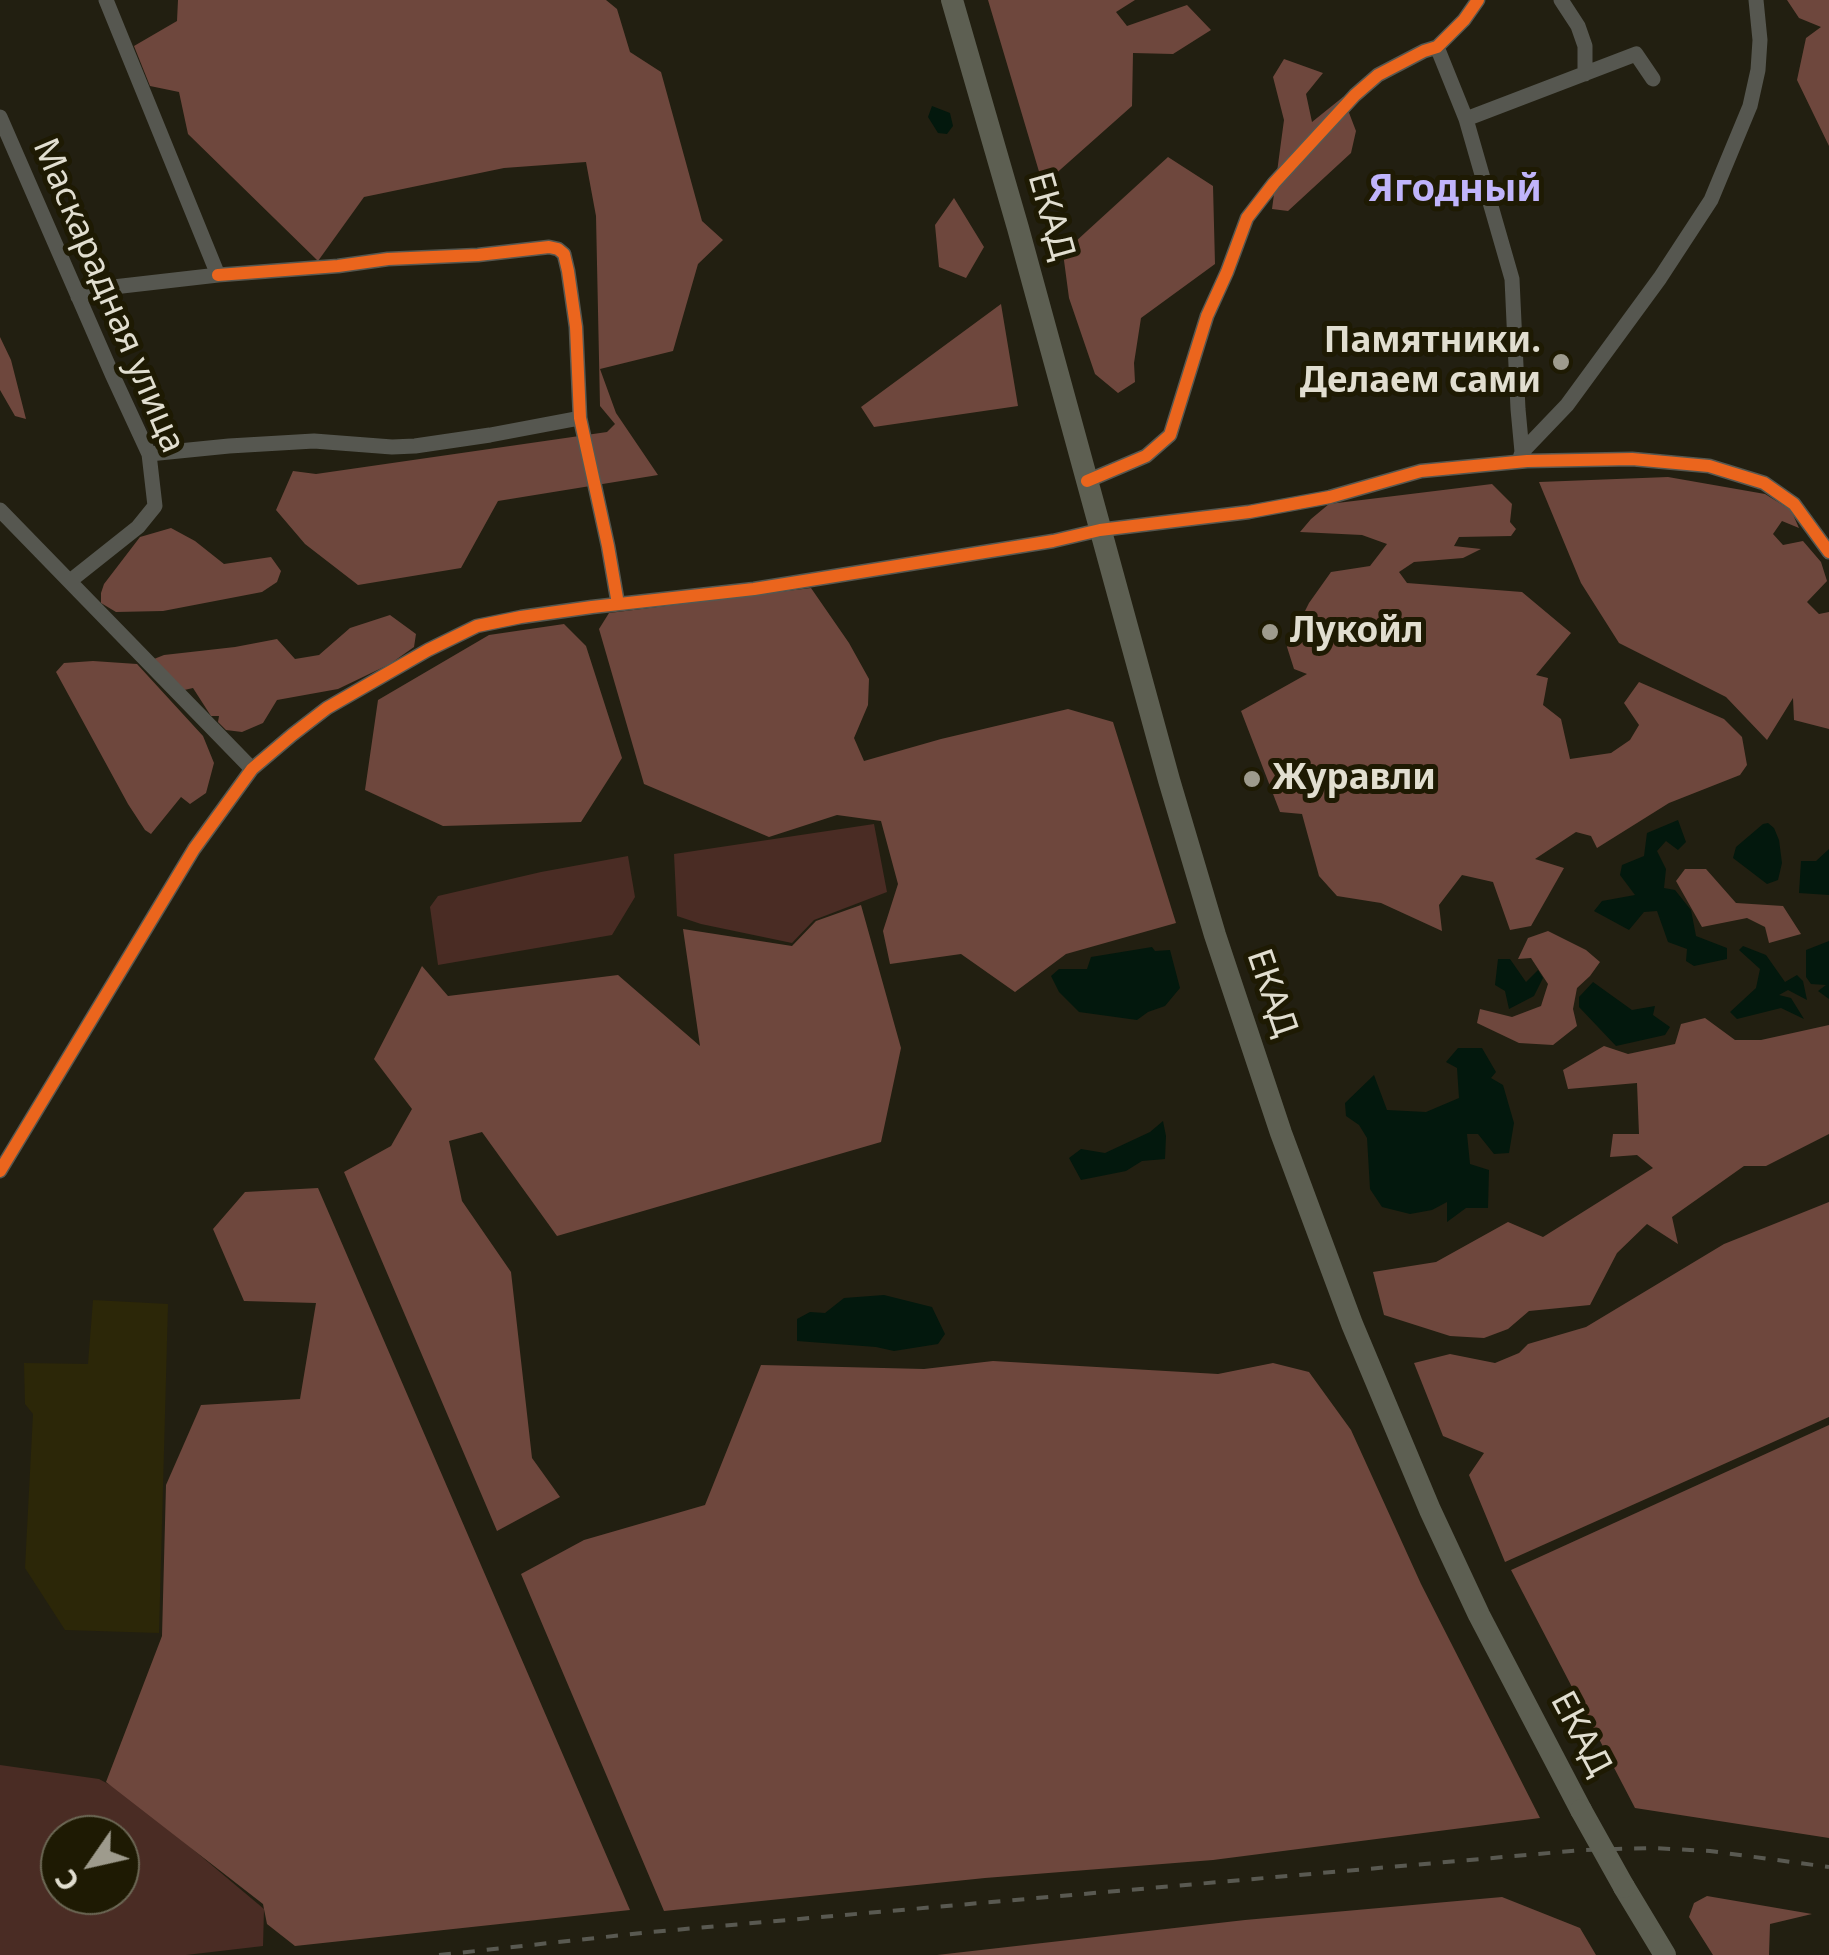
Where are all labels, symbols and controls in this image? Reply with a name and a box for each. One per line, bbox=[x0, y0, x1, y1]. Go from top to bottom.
street label: Маскарадная улица bbox=[23, 133, 193, 459]
street label: ЕКАД bbox=[1018, 167, 1082, 265]
district label: Ягодный bbox=[1368, 167, 1542, 213]
place label: Памятники. Делаем сами bbox=[1300, 321, 1541, 403]
marker: Памятники. Делаем сами bbox=[1550, 351, 1572, 373]
place label: Лукойл bbox=[1290, 611, 1424, 653]
marker: Лукойл bbox=[1259, 621, 1281, 643]
place label: Журавли bbox=[1272, 758, 1436, 800]
marker: Журавли bbox=[1241, 768, 1263, 790]
street label: ЕКАД bbox=[1237, 944, 1305, 1042]
street label: ЕКАД bbox=[1541, 1685, 1619, 1783]
north arrow bbox=[40, 1815, 140, 1915]
text: С bbox=[46, 1863, 88, 1899]

